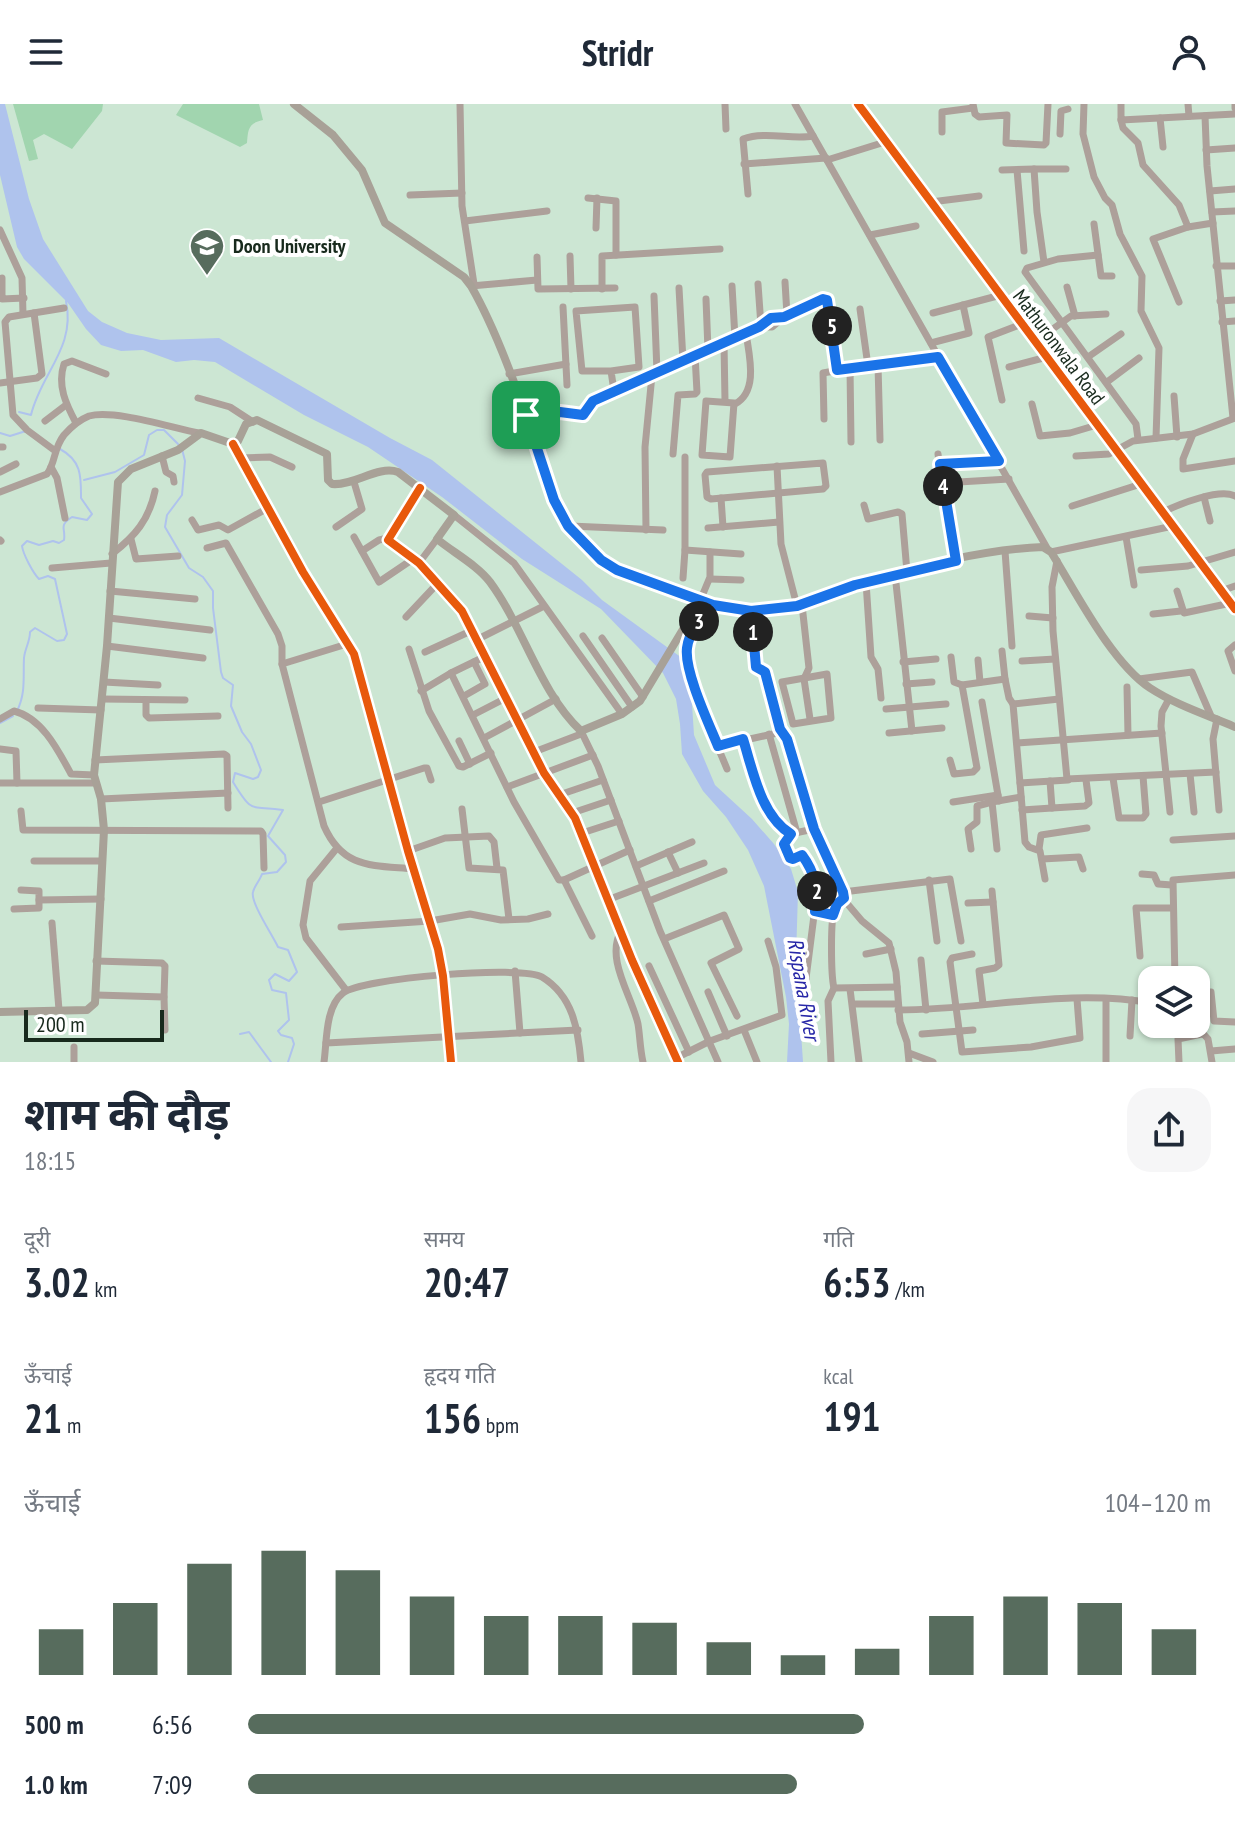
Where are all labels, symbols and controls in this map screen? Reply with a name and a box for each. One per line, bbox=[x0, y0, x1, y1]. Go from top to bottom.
text: Stridr bbox=[582, 29, 653, 76]
icon: menu bbox=[24, 30, 68, 74]
icon: person bbox=[1167, 30, 1211, 74]
school or university icon: Doon University bbox=[188, 227, 226, 277]
place label: Doon University bbox=[233, 233, 347, 259]
street label: Mathuronwala Road bbox=[1007, 284, 1111, 410]
pin: 5 bbox=[812, 306, 852, 346]
text: 5 bbox=[827, 312, 837, 340]
pin bbox=[492, 381, 560, 449]
icon: arrive bbox=[504, 393, 548, 437]
pin: 4 bbox=[923, 466, 963, 506]
text: 4 bbox=[938, 472, 948, 500]
pin: 3 bbox=[679, 601, 719, 641]
text: 3 bbox=[694, 607, 704, 635]
pin: 1 bbox=[733, 612, 773, 652]
text: 1 bbox=[748, 618, 758, 646]
pin: 2 bbox=[797, 871, 837, 911]
text: 2 bbox=[812, 877, 822, 905]
water label: Rispana River bbox=[781, 936, 827, 1045]
map controls bbox=[1138, 966, 1210, 1038]
button: layers bbox=[1138, 966, 1210, 1038]
scale bar bbox=[24, 1006, 164, 1042]
text: 200 m bbox=[36, 1010, 85, 1038]
text: शाम की दौड़ bbox=[24, 1085, 229, 1142]
button: share bbox=[1127, 1088, 1211, 1172]
text: 18:15 bbox=[24, 1144, 76, 1177]
text: दूरी bbox=[24, 1225, 50, 1253]
text: समय bbox=[424, 1225, 464, 1253]
text: गति bbox=[823, 1225, 854, 1253]
text: 3.02 bbox=[24, 1256, 90, 1308]
text: 20:47 bbox=[424, 1256, 510, 1308]
text: 6:53 bbox=[823, 1256, 891, 1308]
text: km bbox=[90, 1275, 117, 1303]
text: /km bbox=[891, 1275, 925, 1303]
text: ऊँचाई bbox=[24, 1361, 72, 1389]
text: हृदय गति bbox=[424, 1361, 496, 1389]
text: kcal bbox=[823, 1362, 853, 1390]
text: 191 bbox=[823, 1390, 881, 1442]
text: 21 bbox=[24, 1392, 62, 1444]
text: 156 bbox=[424, 1392, 481, 1444]
text: m bbox=[62, 1411, 81, 1439]
text: bpm bbox=[481, 1411, 519, 1439]
text: ऊँचाई bbox=[24, 1486, 80, 1519]
text: 104–120 m bbox=[1105, 1486, 1211, 1519]
text: 500 m bbox=[24, 1708, 84, 1741]
text: 6:56 bbox=[152, 1708, 192, 1741]
text: 1.0 km bbox=[24, 1768, 88, 1801]
text: 7:09 bbox=[152, 1768, 192, 1801]

